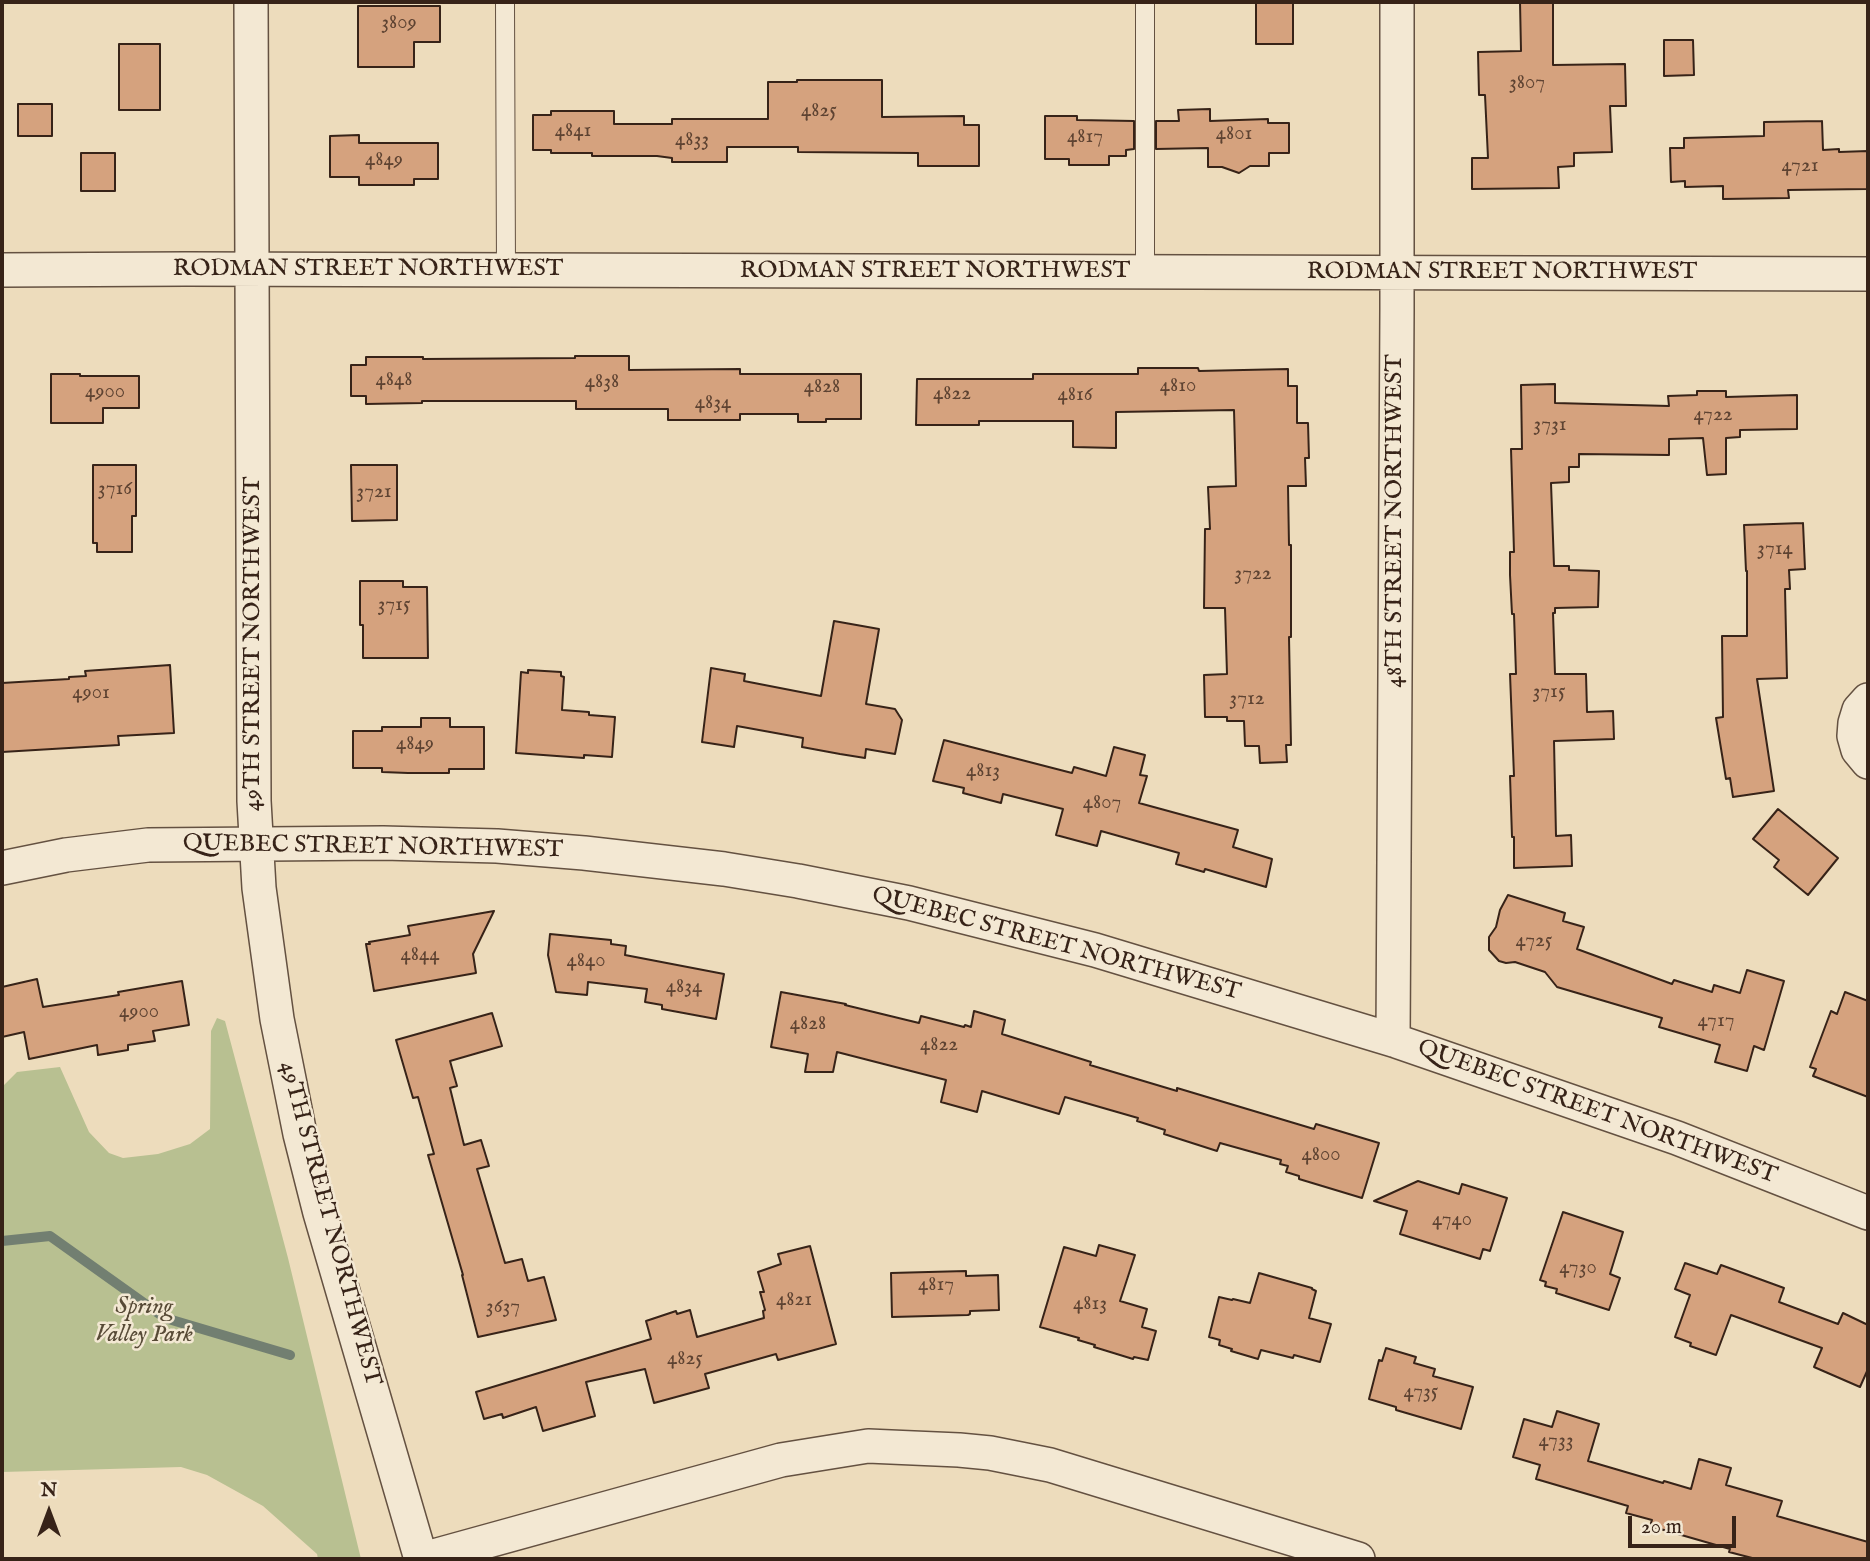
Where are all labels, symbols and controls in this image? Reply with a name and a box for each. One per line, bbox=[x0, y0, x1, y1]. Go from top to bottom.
house number: 3809 bbox=[381, 11, 417, 37]
house number: 3807 bbox=[1509, 71, 1545, 97]
house number: 4825 bbox=[801, 99, 837, 125]
house number: 4841 bbox=[555, 119, 591, 145]
house number: 4801 bbox=[1216, 122, 1252, 148]
house number: 4817 bbox=[1067, 125, 1103, 151]
house number: 4833 bbox=[675, 128, 709, 154]
house number: 4849 bbox=[365, 148, 403, 174]
house number: 4721 bbox=[1781, 154, 1819, 180]
street label: RODMAN STREET NORTHWEST bbox=[173, 256, 563, 284]
street label: RODMAN STREET NORTHWEST bbox=[740, 258, 1130, 286]
street label: RODMAN STREET NORTHWEST bbox=[1307, 259, 1697, 287]
street label: 48TH STREET NORTHWEST bbox=[1382, 354, 1410, 688]
house number: 4848 bbox=[375, 368, 413, 394]
house number: 4838 bbox=[585, 370, 619, 396]
house number: 4810 bbox=[1160, 374, 1196, 400]
house number: 4828 bbox=[804, 375, 840, 401]
house number: 4900 bbox=[85, 380, 125, 406]
house number: 4822 bbox=[933, 382, 971, 408]
house number: 4816 bbox=[1057, 383, 1093, 409]
house number: 4834 bbox=[695, 391, 731, 417]
house number: 4722 bbox=[1693, 403, 1733, 429]
house number: 3731 bbox=[1533, 413, 1567, 439]
house number: 3716 bbox=[98, 477, 132, 503]
street label: 49TH STREET NORTHWEST bbox=[240, 477, 268, 811]
house number: 3721 bbox=[356, 480, 392, 506]
house number: 3714 bbox=[1757, 537, 1793, 563]
house number: 3722 bbox=[1234, 562, 1272, 588]
house number: 3715 bbox=[377, 593, 411, 619]
house number: 3715 bbox=[1532, 680, 1566, 706]
house number: 4901 bbox=[72, 681, 110, 707]
house number: 3712 bbox=[1229, 687, 1265, 713]
house number: 4849 bbox=[396, 732, 434, 758]
house number: 4813 bbox=[966, 759, 1000, 785]
house number: 4807 bbox=[1083, 791, 1121, 817]
street label: QUEBEC STREET NORTHWEST bbox=[183, 830, 563, 866]
street label: QUEBEC STREET NORTHWEST bbox=[869, 882, 1243, 1008]
house number: 4725 bbox=[1516, 929, 1552, 955]
house number: 4844 bbox=[400, 943, 440, 969]
house number: 4840 bbox=[566, 949, 606, 975]
house number: 4834 bbox=[666, 975, 702, 1001]
house number: 4900 bbox=[119, 1000, 159, 1026]
house number: 4717 bbox=[1697, 1009, 1735, 1035]
house number: 4828 bbox=[790, 1012, 826, 1038]
house number: 4822 bbox=[920, 1033, 958, 1059]
street label: QUEBEC STREET NORTHWEST bbox=[1413, 1034, 1781, 1192]
street label: 49TH STREET NORTHWEST bbox=[272, 1059, 386, 1389]
house number: 4800 bbox=[1301, 1143, 1341, 1169]
house number: 4740 bbox=[1432, 1208, 1472, 1234]
house number: 4730 bbox=[1559, 1256, 1597, 1282]
house number: 4817 bbox=[918, 1273, 954, 1299]
house number: 4821 bbox=[776, 1288, 812, 1314]
house number: 4813 bbox=[1073, 1292, 1107, 1318]
park label: Spring Valley Park bbox=[95, 1294, 193, 1350]
house number: 3637 bbox=[486, 1295, 520, 1321]
house number: 4825 bbox=[667, 1347, 703, 1373]
house number: 4735 bbox=[1404, 1380, 1438, 1406]
house number: 4733 bbox=[1538, 1429, 1574, 1455]
north arrow bbox=[14, 1477, 84, 1547]
text: N bbox=[41, 1479, 57, 1503]
scale bar bbox=[1632, 1502, 1741, 1546]
text: 20 m bbox=[1641, 1514, 1682, 1541]

